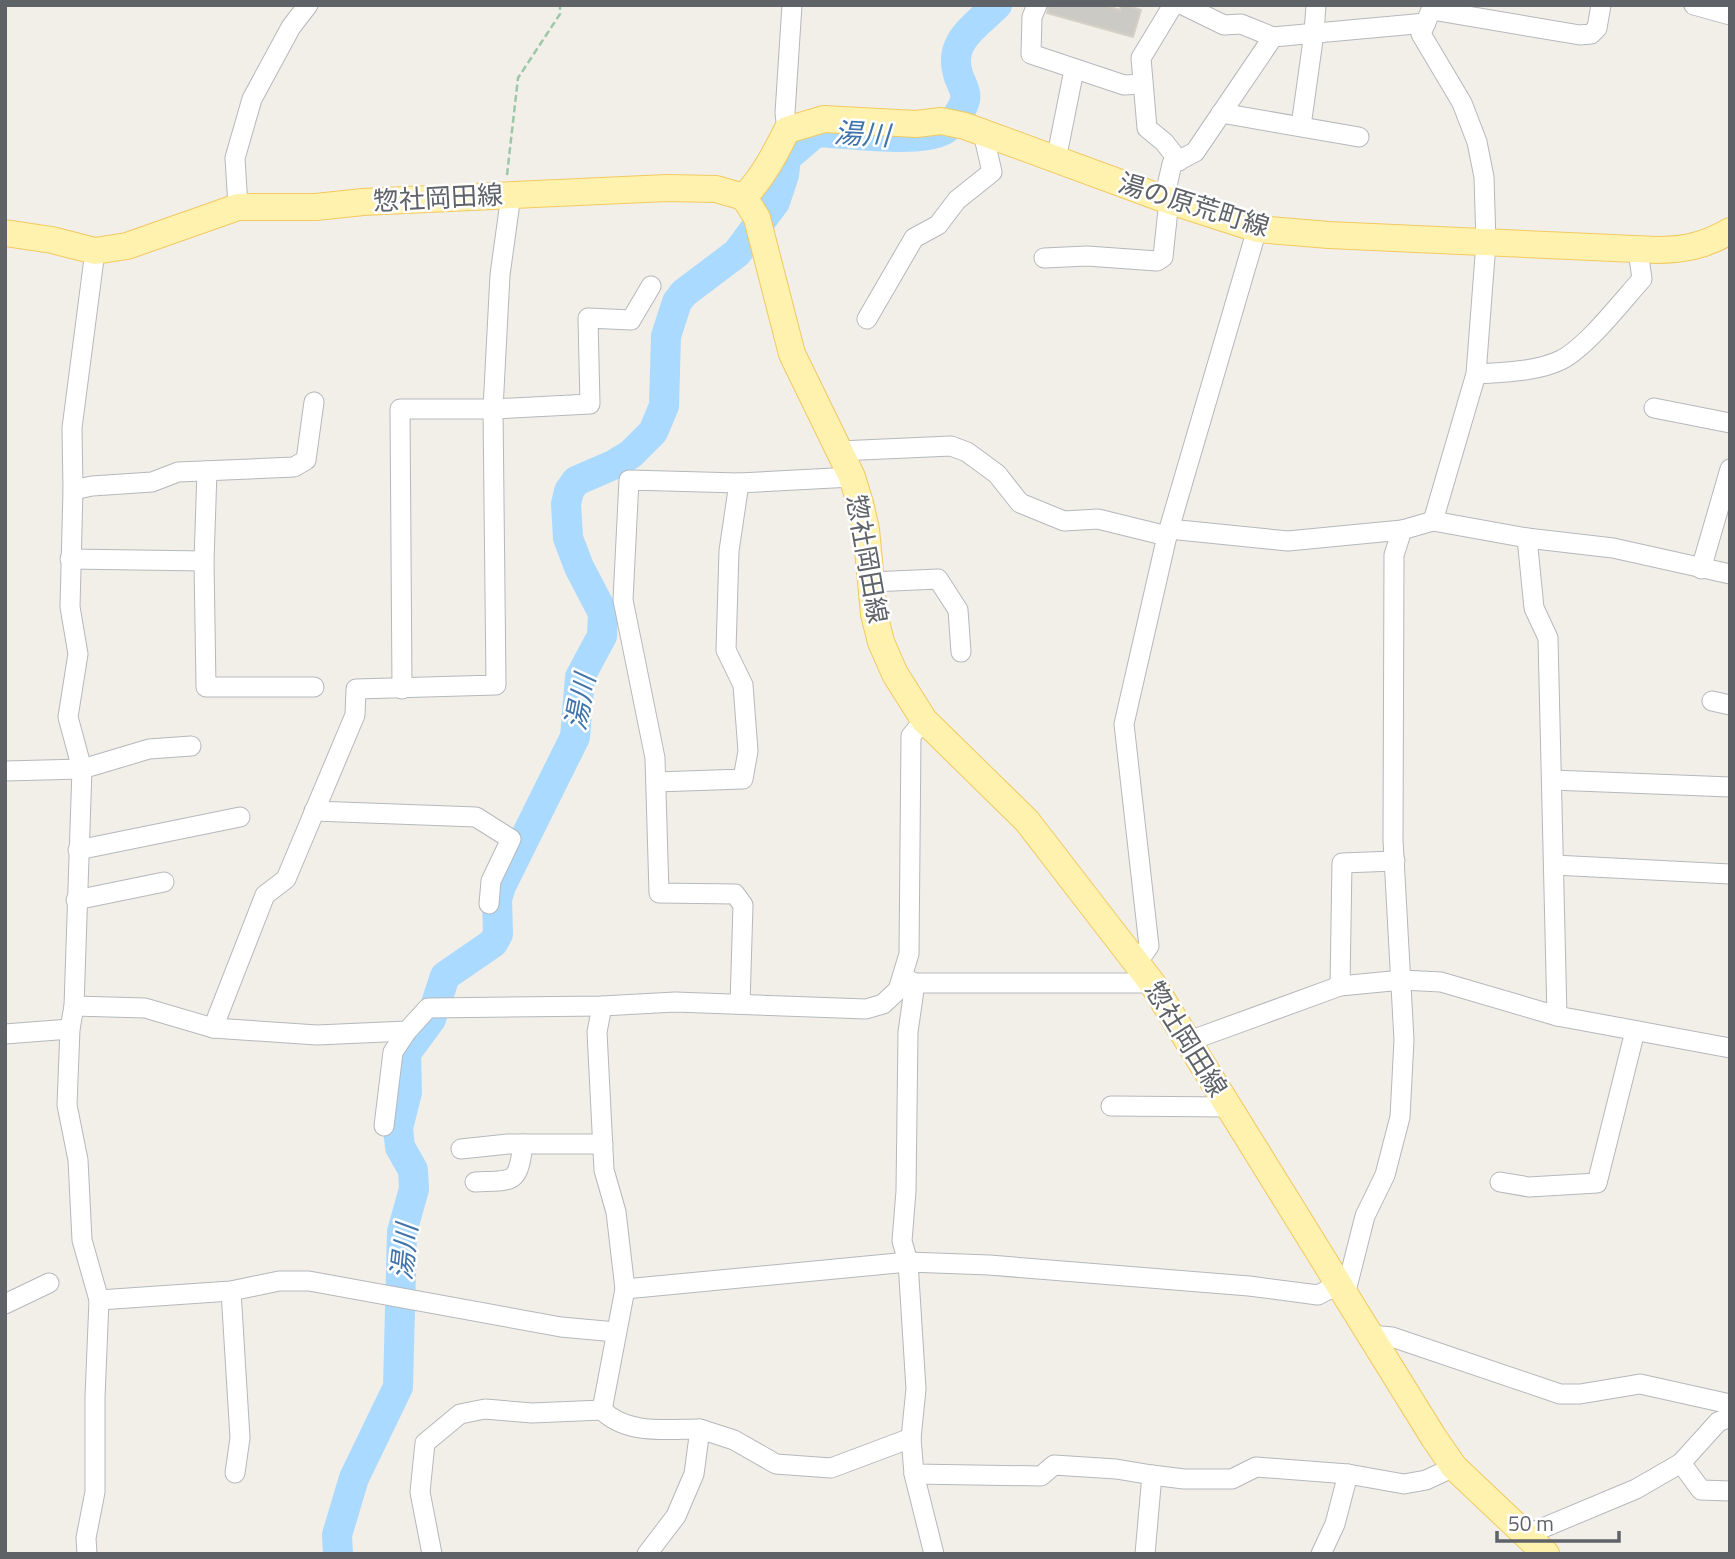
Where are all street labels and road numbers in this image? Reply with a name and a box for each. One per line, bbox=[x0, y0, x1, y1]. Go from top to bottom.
street label: 湯の原荒町線 bbox=[1114, 163, 1274, 246]
street label: 惣社岡田線 bbox=[372, 175, 504, 220]
street label: 惣社岡田線 bbox=[837, 492, 898, 626]
street label: 惣社岡田線 bbox=[1135, 973, 1237, 1104]

